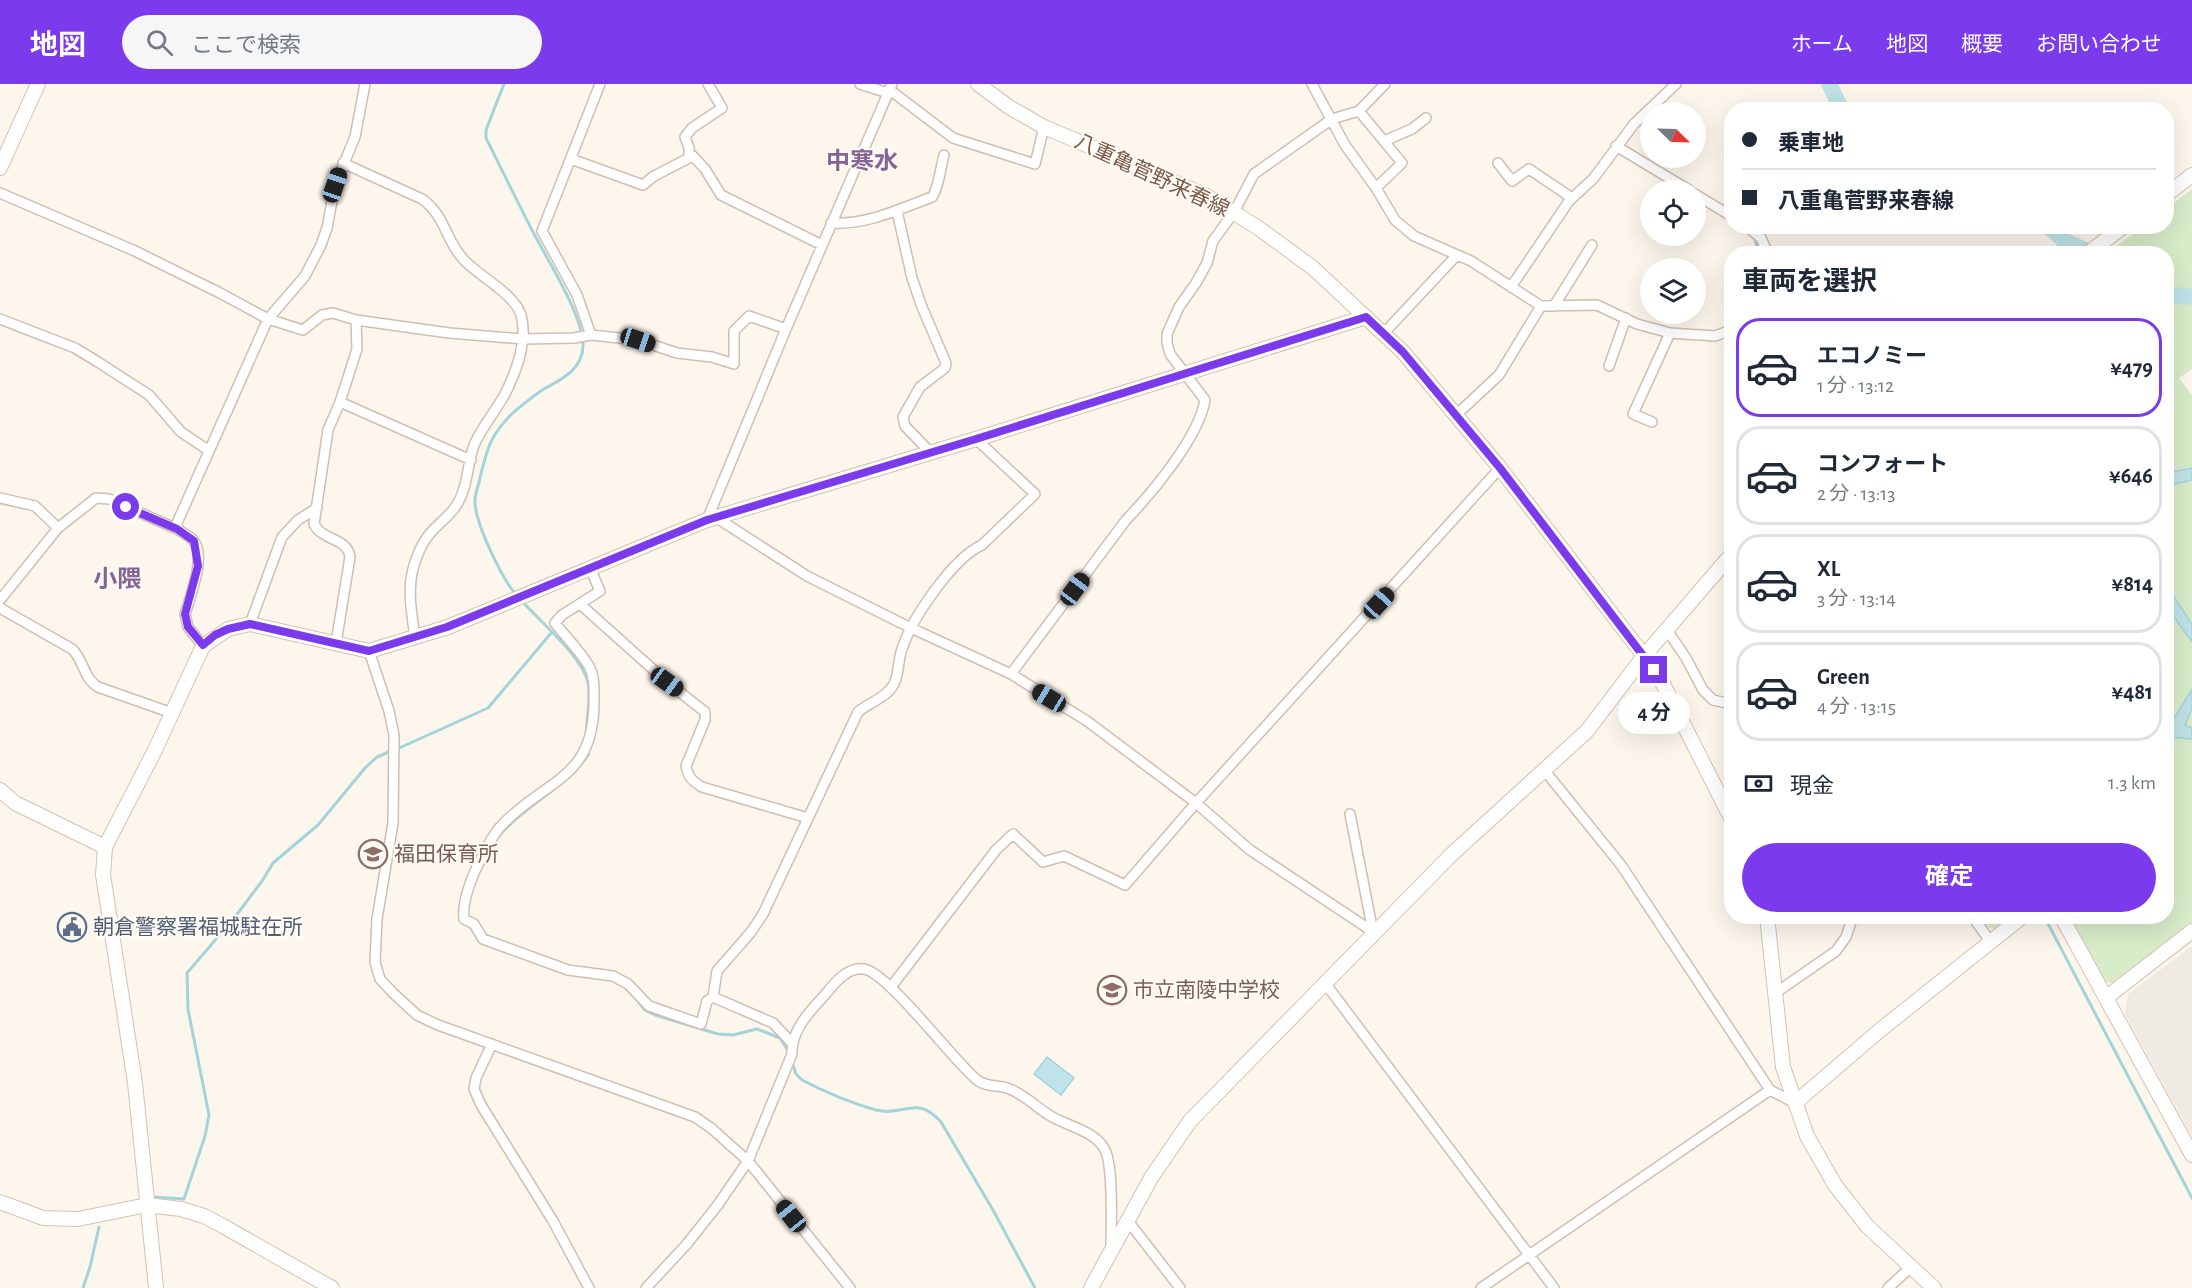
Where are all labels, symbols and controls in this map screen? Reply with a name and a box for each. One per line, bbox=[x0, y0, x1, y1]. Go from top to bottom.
search box bbox=[122, 15, 542, 69]
icon: search bbox=[143, 26, 176, 59]
text: 地図 bbox=[30, 32, 86, 60]
text: ここで検索 bbox=[191, 34, 301, 56]
text: ホーム bbox=[1791, 34, 1853, 55]
text: 地図 bbox=[1886, 34, 1928, 55]
text: 概要 bbox=[1961, 34, 2003, 55]
text: お問い合わせ bbox=[2036, 34, 2162, 55]
north arrow bbox=[1640, 102, 1706, 168]
map controls bbox=[1640, 102, 1706, 324]
street label: 八重亀菅野来春線 bbox=[1071, 130, 1233, 220]
text: 乗車地 bbox=[1778, 132, 1844, 154]
district label: 中寒水 bbox=[826, 148, 898, 174]
car bbox=[321, 165, 349, 205]
button: locate bbox=[1640, 180, 1706, 246]
text: 八重亀菅野来春線 bbox=[1778, 190, 1954, 212]
button: layers bbox=[1640, 258, 1706, 324]
text: 車両を選択 bbox=[1742, 268, 1877, 295]
car bbox=[618, 326, 658, 354]
icon: car bbox=[1745, 341, 1799, 395]
text: エコノミー bbox=[1817, 345, 1927, 367]
text: ¥479 bbox=[2110, 357, 2153, 379]
text: 1 分 · 13:12 bbox=[1817, 376, 1894, 396]
icon: car bbox=[1745, 449, 1799, 503]
text: コンフォート bbox=[1817, 453, 1948, 475]
text: ¥646 bbox=[2109, 465, 2153, 487]
text: 2 分 · 13:13 bbox=[1817, 484, 1895, 504]
route start bbox=[112, 493, 139, 520]
icon: car bbox=[1745, 557, 1799, 611]
text: XL bbox=[1817, 558, 1840, 580]
district label: 小隈 bbox=[93, 566, 141, 592]
car bbox=[1057, 569, 1093, 609]
text: ¥814 bbox=[2112, 573, 2153, 595]
car bbox=[1360, 584, 1398, 622]
text: 3 分 · 13:14 bbox=[1817, 589, 1896, 609]
route end bbox=[1640, 656, 1667, 683]
car bbox=[647, 664, 687, 700]
icon: car bbox=[1745, 665, 1799, 719]
text: Green bbox=[1817, 666, 1870, 688]
car bbox=[1029, 681, 1069, 715]
text: ¥481 bbox=[2112, 681, 2153, 703]
callout: 4 分 bbox=[1618, 691, 1690, 733]
text: 4 分 · 13:15 bbox=[1817, 697, 1896, 717]
text: 4 分 bbox=[1637, 703, 1671, 723]
icon: cash bbox=[1742, 767, 1775, 800]
text: 1.3 km bbox=[2108, 773, 2156, 793]
text: 現金 bbox=[1790, 775, 1834, 797]
school or university icon: 福田保育所 bbox=[357, 838, 389, 870]
place label: 福田保育所 bbox=[394, 843, 499, 865]
button: 確定 bbox=[1742, 843, 2156, 912]
public building icon: 朝倉警察署福城駐在所 bbox=[56, 911, 88, 943]
place label: 朝倉警察署福城駐在所 bbox=[93, 916, 303, 938]
school or university icon: 市立南陵中学校 bbox=[1096, 974, 1128, 1006]
place label: 市立南陵中学校 bbox=[1133, 979, 1280, 1001]
car bbox=[773, 1196, 809, 1236]

